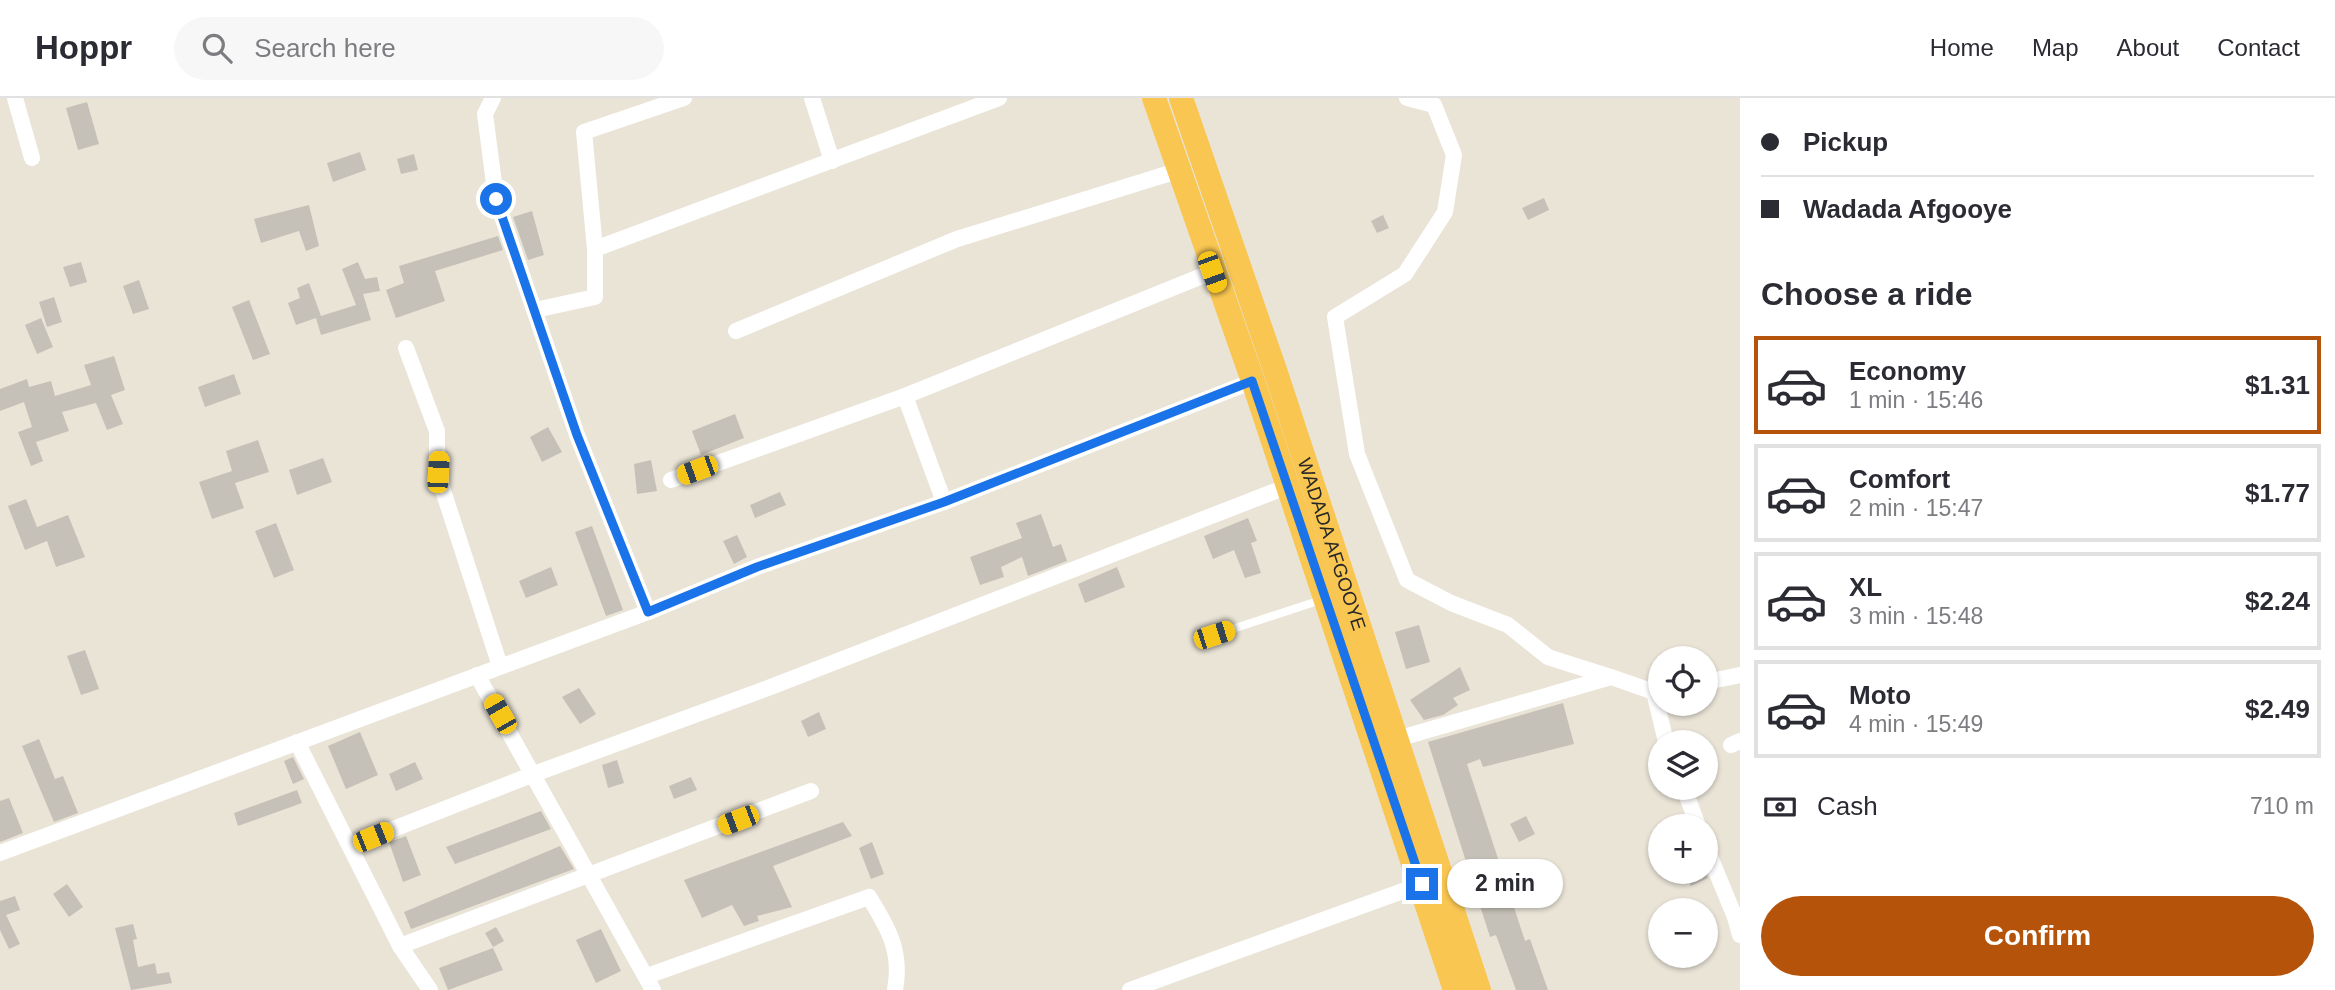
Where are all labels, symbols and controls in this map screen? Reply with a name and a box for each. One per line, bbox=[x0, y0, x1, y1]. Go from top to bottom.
search box bbox=[174, 17, 664, 80]
text: Hoppr bbox=[35, 29, 132, 66]
icon: search bbox=[198, 29, 236, 67]
text: Search here bbox=[254, 33, 396, 63]
text: Home bbox=[1930, 34, 1994, 61]
text: Map bbox=[2032, 34, 2079, 61]
text: About bbox=[2117, 34, 2179, 61]
text: Contact bbox=[2217, 34, 2300, 61]
text: Pickup bbox=[1803, 127, 1888, 157]
route start bbox=[480, 183, 512, 215]
text: Wadada Afgooye bbox=[1803, 194, 2012, 224]
car bbox=[1195, 249, 1230, 295]
text: Choose a ride bbox=[1761, 276, 1973, 312]
icon: car bbox=[1765, 354, 1828, 417]
text: Economy bbox=[1849, 356, 1966, 386]
text: $1.31 bbox=[2245, 370, 2310, 400]
text: 1 min · 15:46 bbox=[1849, 387, 1983, 413]
car bbox=[427, 450, 450, 494]
car bbox=[674, 453, 721, 487]
street label: WADADA AFGOOYE bbox=[1294, 455, 1370, 633]
icon: car bbox=[1765, 462, 1828, 525]
text: Comfort bbox=[1849, 464, 1950, 494]
text: $1.77 bbox=[2245, 478, 2310, 508]
text: 2 min · 15:47 bbox=[1849, 495, 1983, 521]
icon: car bbox=[1765, 570, 1828, 633]
text: XL bbox=[1849, 572, 1882, 602]
text: $2.24 bbox=[2245, 586, 2310, 616]
text: 3 min · 15:48 bbox=[1849, 603, 1983, 629]
car bbox=[1191, 619, 1238, 651]
map controls bbox=[1648, 646, 1718, 968]
button: locate bbox=[1648, 646, 1718, 716]
icon: car bbox=[1765, 678, 1828, 741]
text: Moto bbox=[1849, 680, 1911, 710]
car bbox=[481, 691, 520, 737]
text: $2.49 bbox=[2245, 694, 2310, 724]
text: 4 min · 15:49 bbox=[1849, 711, 1983, 737]
button: layers bbox=[1648, 730, 1718, 800]
icon: cash bbox=[1761, 788, 1799, 826]
text: Cash bbox=[1817, 791, 1878, 821]
text: 710 m bbox=[2250, 793, 2314, 819]
car bbox=[715, 803, 762, 837]
button: + bbox=[1648, 814, 1718, 884]
car bbox=[350, 819, 397, 855]
callout: 2 min bbox=[1446, 860, 1562, 908]
route end bbox=[1406, 868, 1438, 900]
text: 2 min bbox=[1475, 870, 1535, 896]
button: Confirm bbox=[1761, 896, 2314, 976]
button: − bbox=[1648, 898, 1718, 968]

